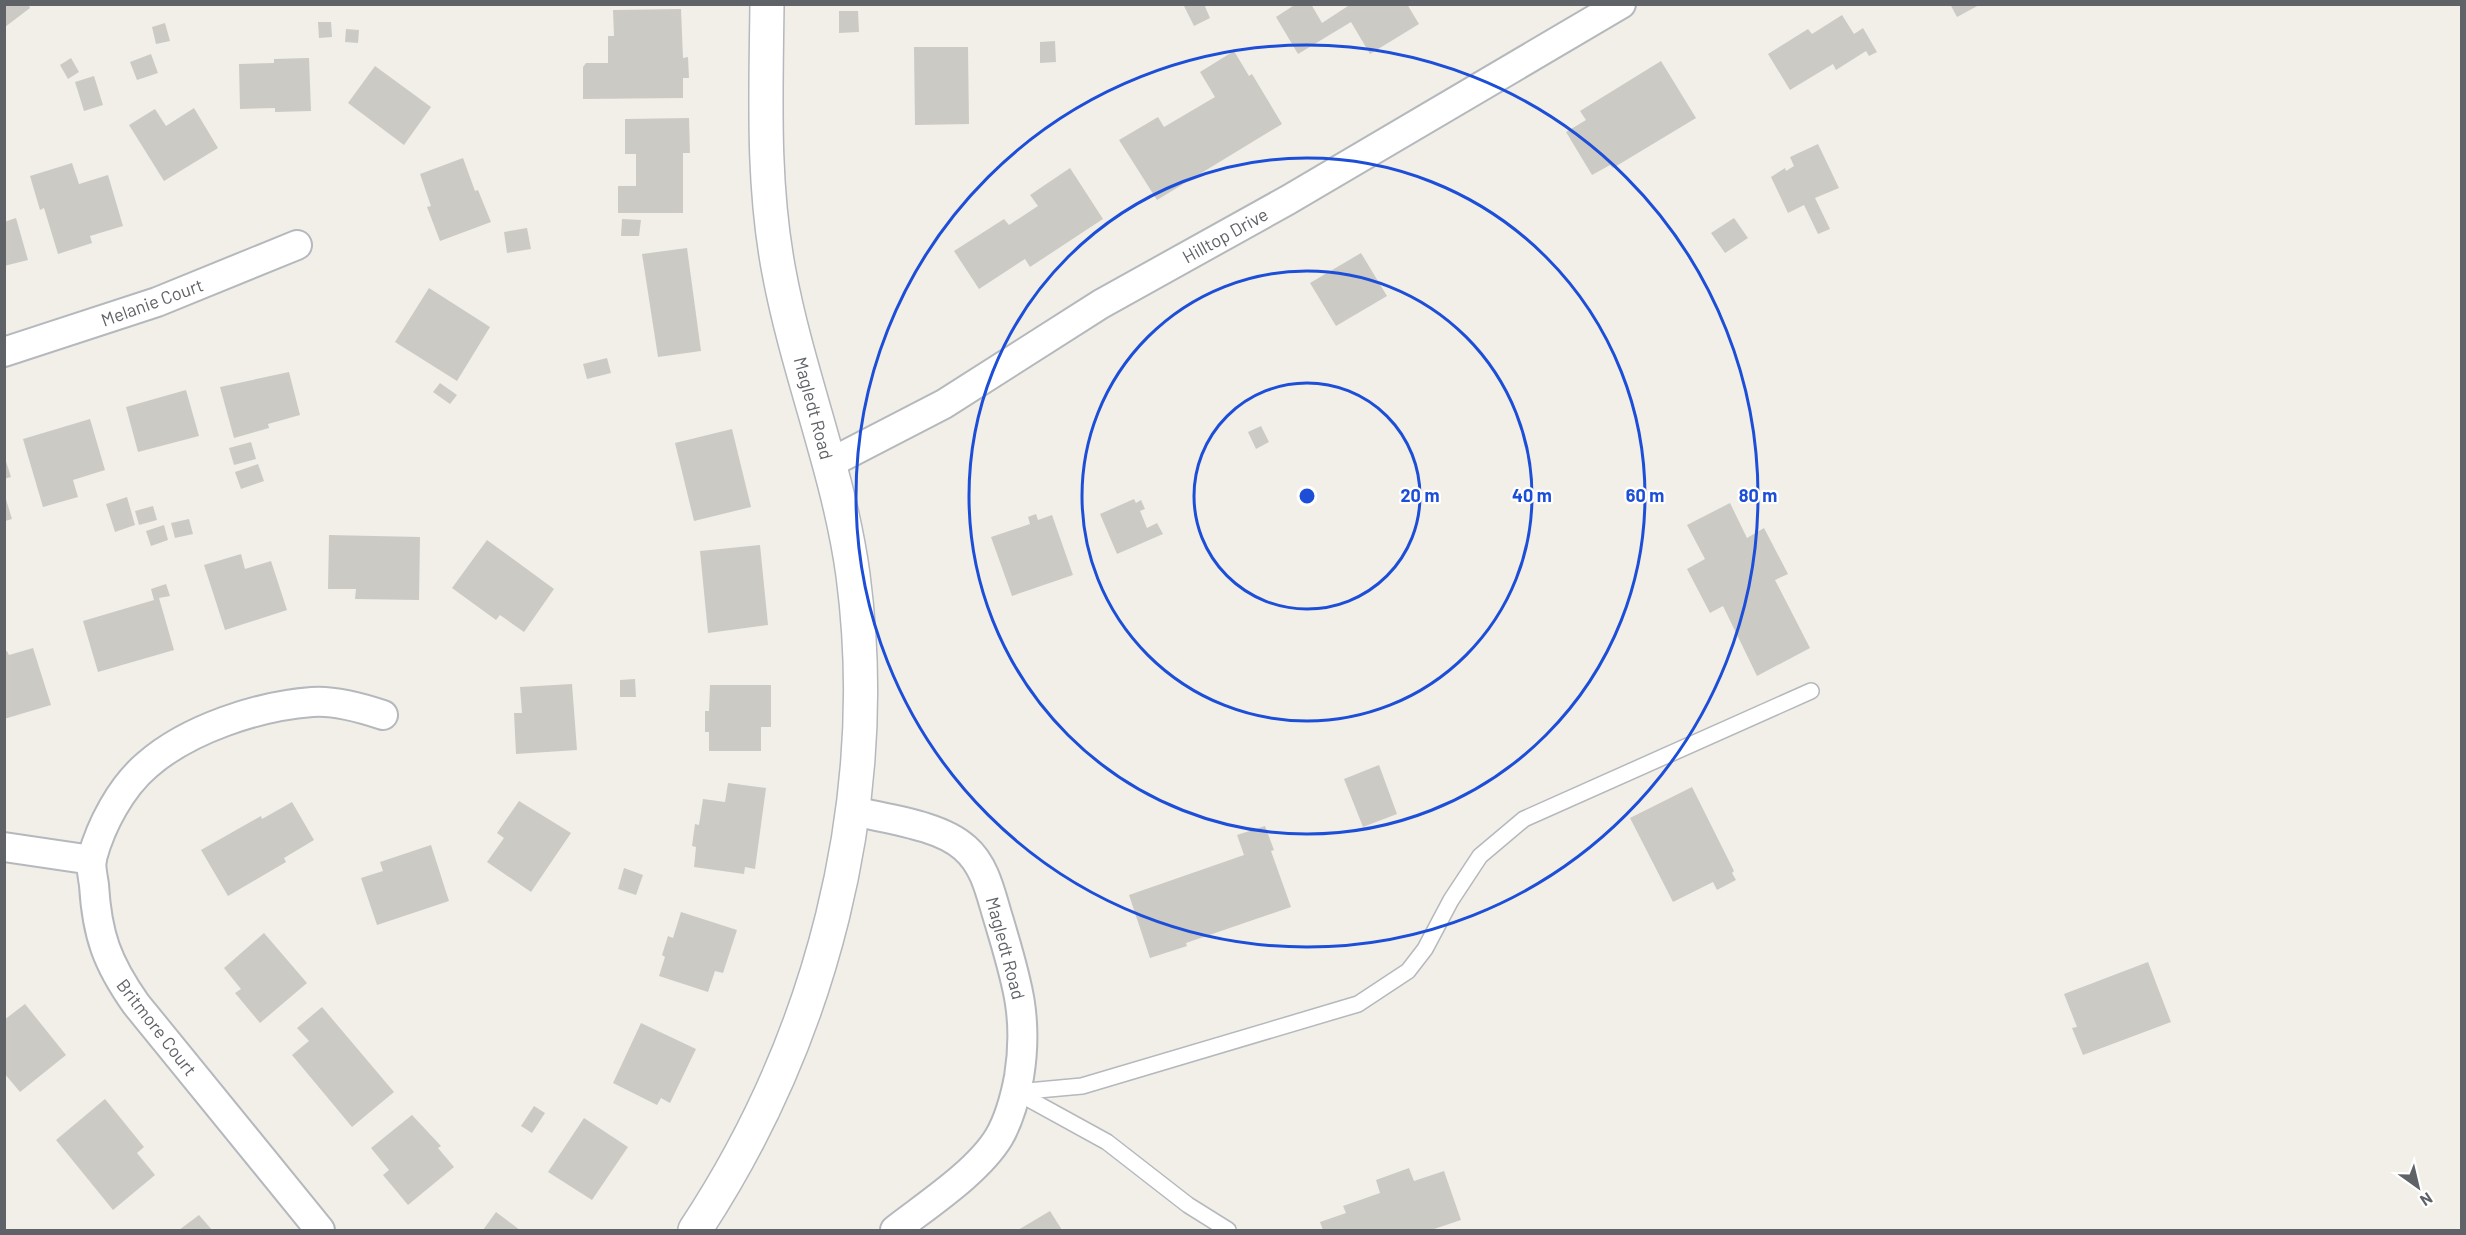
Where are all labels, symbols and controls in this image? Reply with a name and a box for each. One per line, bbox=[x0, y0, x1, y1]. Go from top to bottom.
street label: Hilltop Drive bbox=[1178, 203, 1272, 267]
street label: Melanie Court bbox=[98, 273, 206, 331]
street label: Magledt Road bbox=[790, 354, 838, 462]
text: 20 m bbox=[1401, 484, 1439, 506]
text: 40 m bbox=[1512, 484, 1552, 506]
text: 60 m bbox=[1626, 484, 1664, 506]
text: 80 m bbox=[1739, 484, 1777, 506]
centre of rings bbox=[1297, 486, 1317, 506]
street label: Magledt Road bbox=[982, 894, 1030, 1002]
street label: Britmore Court bbox=[112, 974, 202, 1080]
north arrow bbox=[2388, 1157, 2448, 1217]
text: N bbox=[2417, 1189, 2436, 1211]

